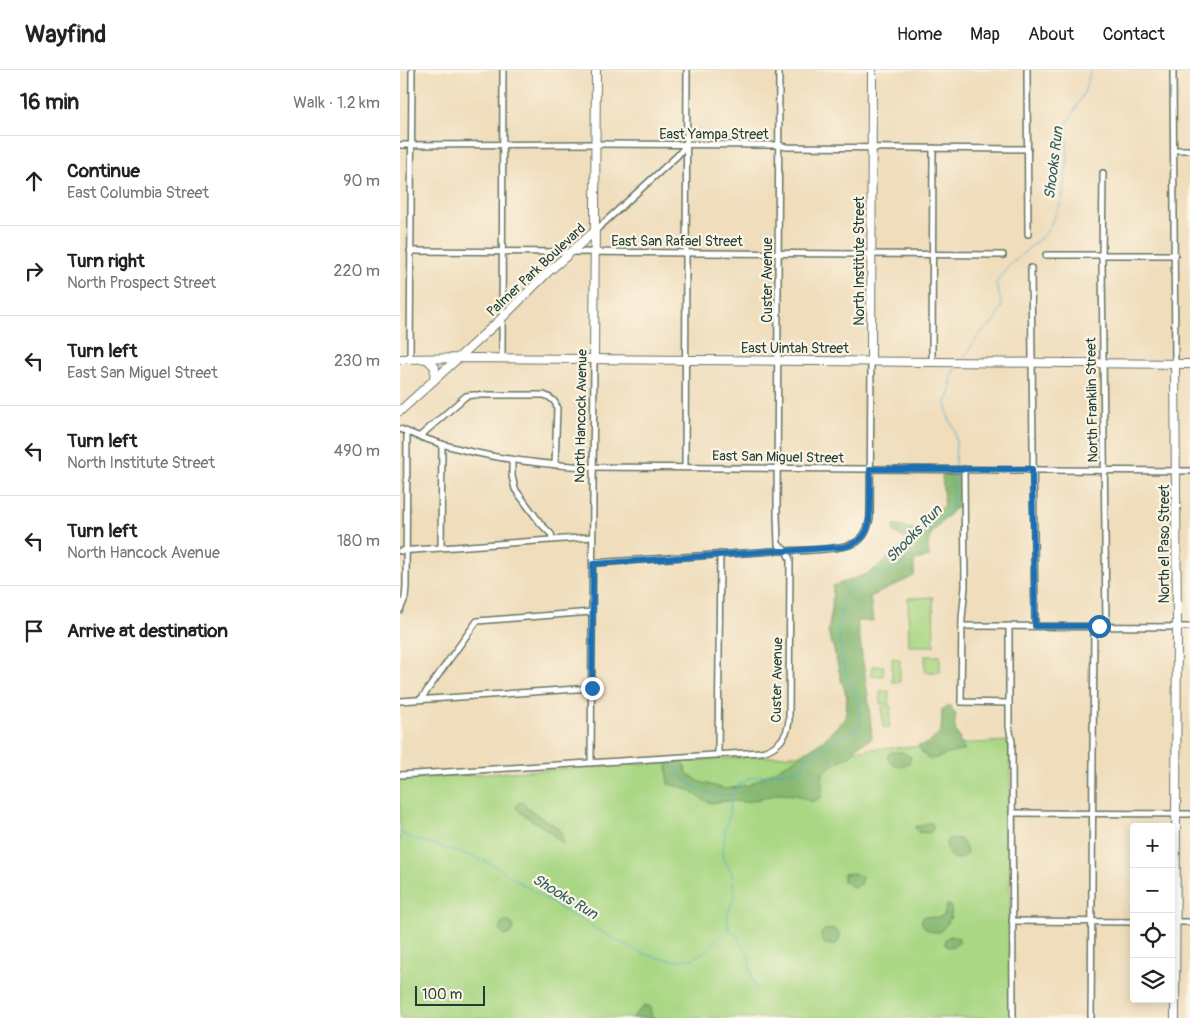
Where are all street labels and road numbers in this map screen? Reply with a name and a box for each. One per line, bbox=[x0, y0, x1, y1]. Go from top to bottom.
street label: East Yampa Street bbox=[659, 126, 769, 143]
street label: North Institute Street bbox=[851, 196, 868, 326]
street label: Palmer Park Boulevard bbox=[483, 220, 589, 320]
street label: East San Rafael Street bbox=[611, 233, 743, 250]
street label: Custer Avenue bbox=[759, 237, 776, 323]
street label: North Franklin Street bbox=[1082, 337, 1102, 463]
street label: East Uintah Street bbox=[741, 340, 849, 357]
street label: North Hancock Avenue bbox=[571, 349, 591, 483]
street label: East San Miguel Street bbox=[712, 447, 844, 467]
street label: North el Paso Street bbox=[1156, 484, 1173, 603]
street label: Custer Avenue bbox=[768, 637, 786, 723]

